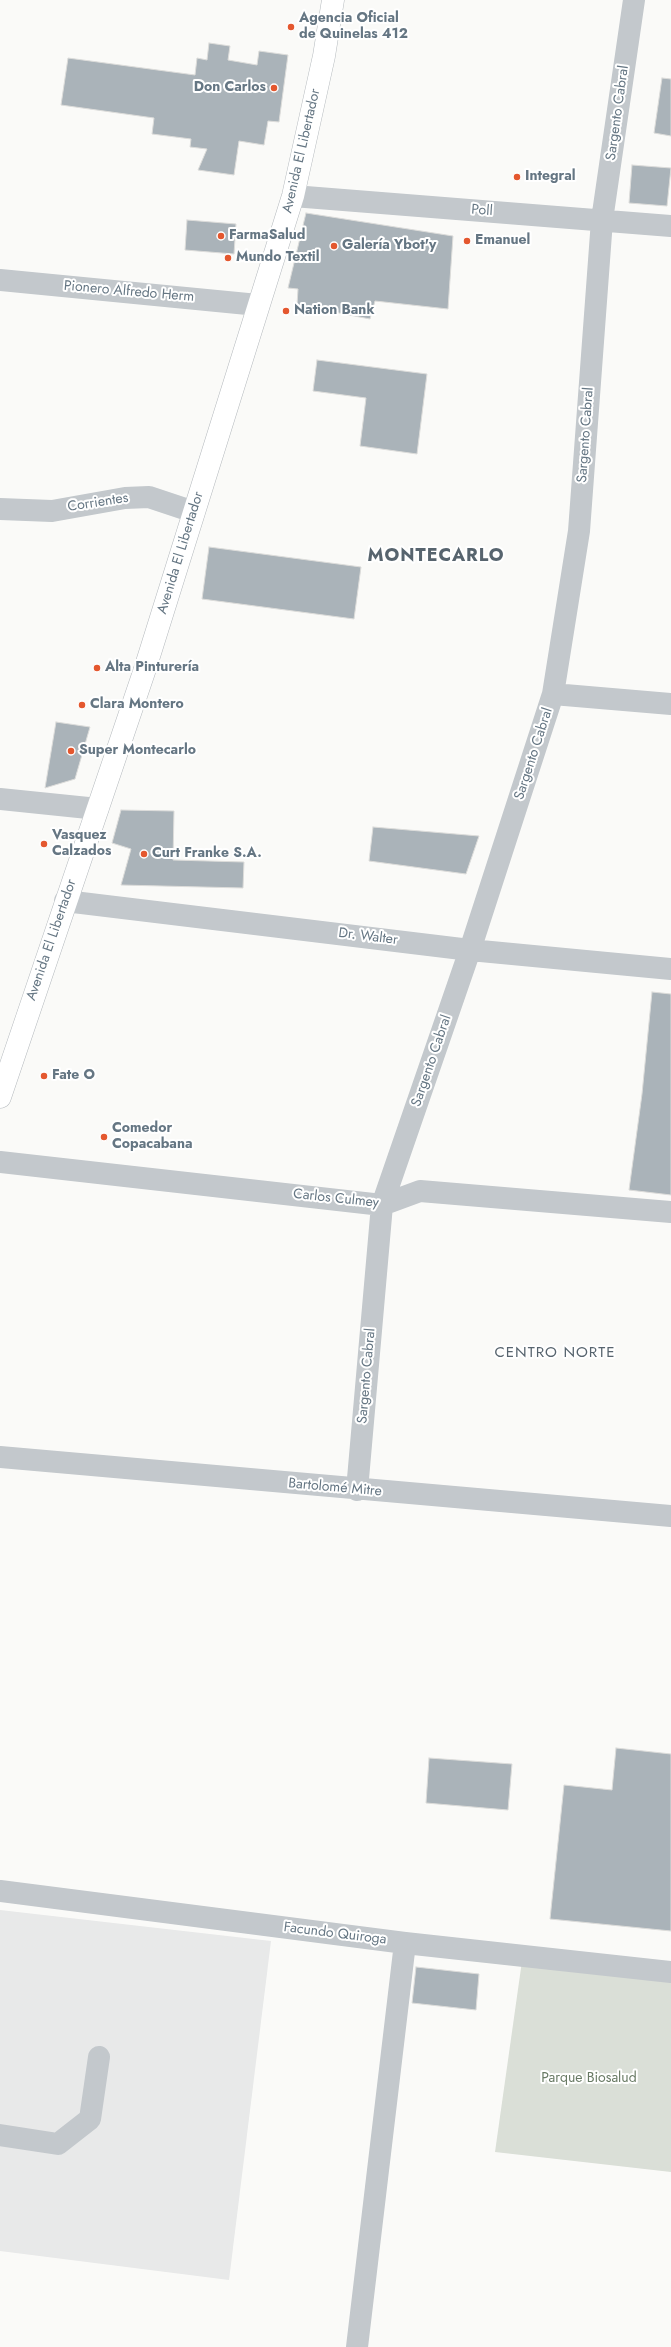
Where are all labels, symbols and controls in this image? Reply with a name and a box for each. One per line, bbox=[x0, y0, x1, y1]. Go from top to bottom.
place label: Agencia Oficial de Quinelas 412 bbox=[299, 11, 408, 44]
marker: Agencia Oficial de Quinelas 412 bbox=[286, 22, 296, 32]
street label: Sargento Cabral bbox=[603, 64, 633, 162]
place label: Don Carlos bbox=[194, 80, 266, 96]
marker: Don Carlos bbox=[269, 83, 279, 93]
street label: Avenida El Libertador bbox=[280, 87, 324, 215]
place label: Integral bbox=[525, 169, 576, 185]
marker: Integral bbox=[512, 172, 522, 182]
street label: Poll bbox=[471, 202, 493, 220]
place label: FarmaSalud bbox=[229, 228, 305, 244]
marker: FarmaSalud bbox=[216, 231, 226, 241]
place label: Emanuel bbox=[475, 233, 530, 249]
marker: Emanuel bbox=[462, 236, 472, 246]
place label: Galería Ybot'y bbox=[342, 238, 436, 254]
marker: Galería Ybot'y bbox=[329, 241, 339, 251]
place label: Mundo Textil bbox=[236, 250, 319, 266]
marker: Mundo Textil bbox=[223, 253, 233, 263]
street label: Pionero Alfredo Herm bbox=[63, 278, 195, 306]
place label: Nation Bank bbox=[294, 303, 374, 319]
marker: Nation Bank bbox=[281, 306, 291, 316]
street label: Sargento Cabral bbox=[574, 387, 598, 483]
street label: Corrientes bbox=[66, 490, 130, 516]
street label: Avenida El Libertador bbox=[154, 490, 208, 616]
district label: MONTECARLO bbox=[367, 546, 505, 568]
place label: Alta Pinturería bbox=[105, 660, 199, 676]
marker: Alta Pinturería bbox=[92, 663, 102, 673]
place label: Clara Montero bbox=[90, 697, 184, 713]
marker: Clara Montero bbox=[77, 700, 87, 710]
street label: Sargento Cabral bbox=[511, 706, 557, 802]
place label: Super Montecarlo bbox=[79, 743, 196, 759]
marker: Super Montecarlo bbox=[66, 746, 76, 756]
place label: Vasquez Calzados bbox=[52, 828, 111, 860]
marker: Vasquez Calzados bbox=[39, 839, 49, 849]
place label: Curt Franke S.A. bbox=[152, 846, 262, 862]
marker: Curt Franke S.A. bbox=[139, 849, 149, 859]
street label: Avenida El Libertador bbox=[23, 877, 81, 1003]
street label: Dr. Walter bbox=[337, 925, 399, 949]
street label: Sargento Cabral bbox=[408, 1013, 456, 1109]
place label: Fate O bbox=[52, 1068, 95, 1084]
marker: Fate O bbox=[39, 1071, 49, 1081]
place label: Comedor Copacabana bbox=[112, 1121, 192, 1154]
marker: Comedor Copacabana bbox=[99, 1132, 109, 1142]
street label: Carlos Culmey bbox=[292, 1186, 380, 1212]
street label: Sargento Cabral bbox=[354, 1328, 380, 1424]
district label: CENTRO NORTE bbox=[495, 1344, 615, 1362]
street label: Bartolomé Mitre bbox=[288, 1476, 382, 1500]
street label: Facundo Quiroga bbox=[283, 1919, 387, 1949]
park label: Parque Biosalud bbox=[541, 2071, 637, 2087]

